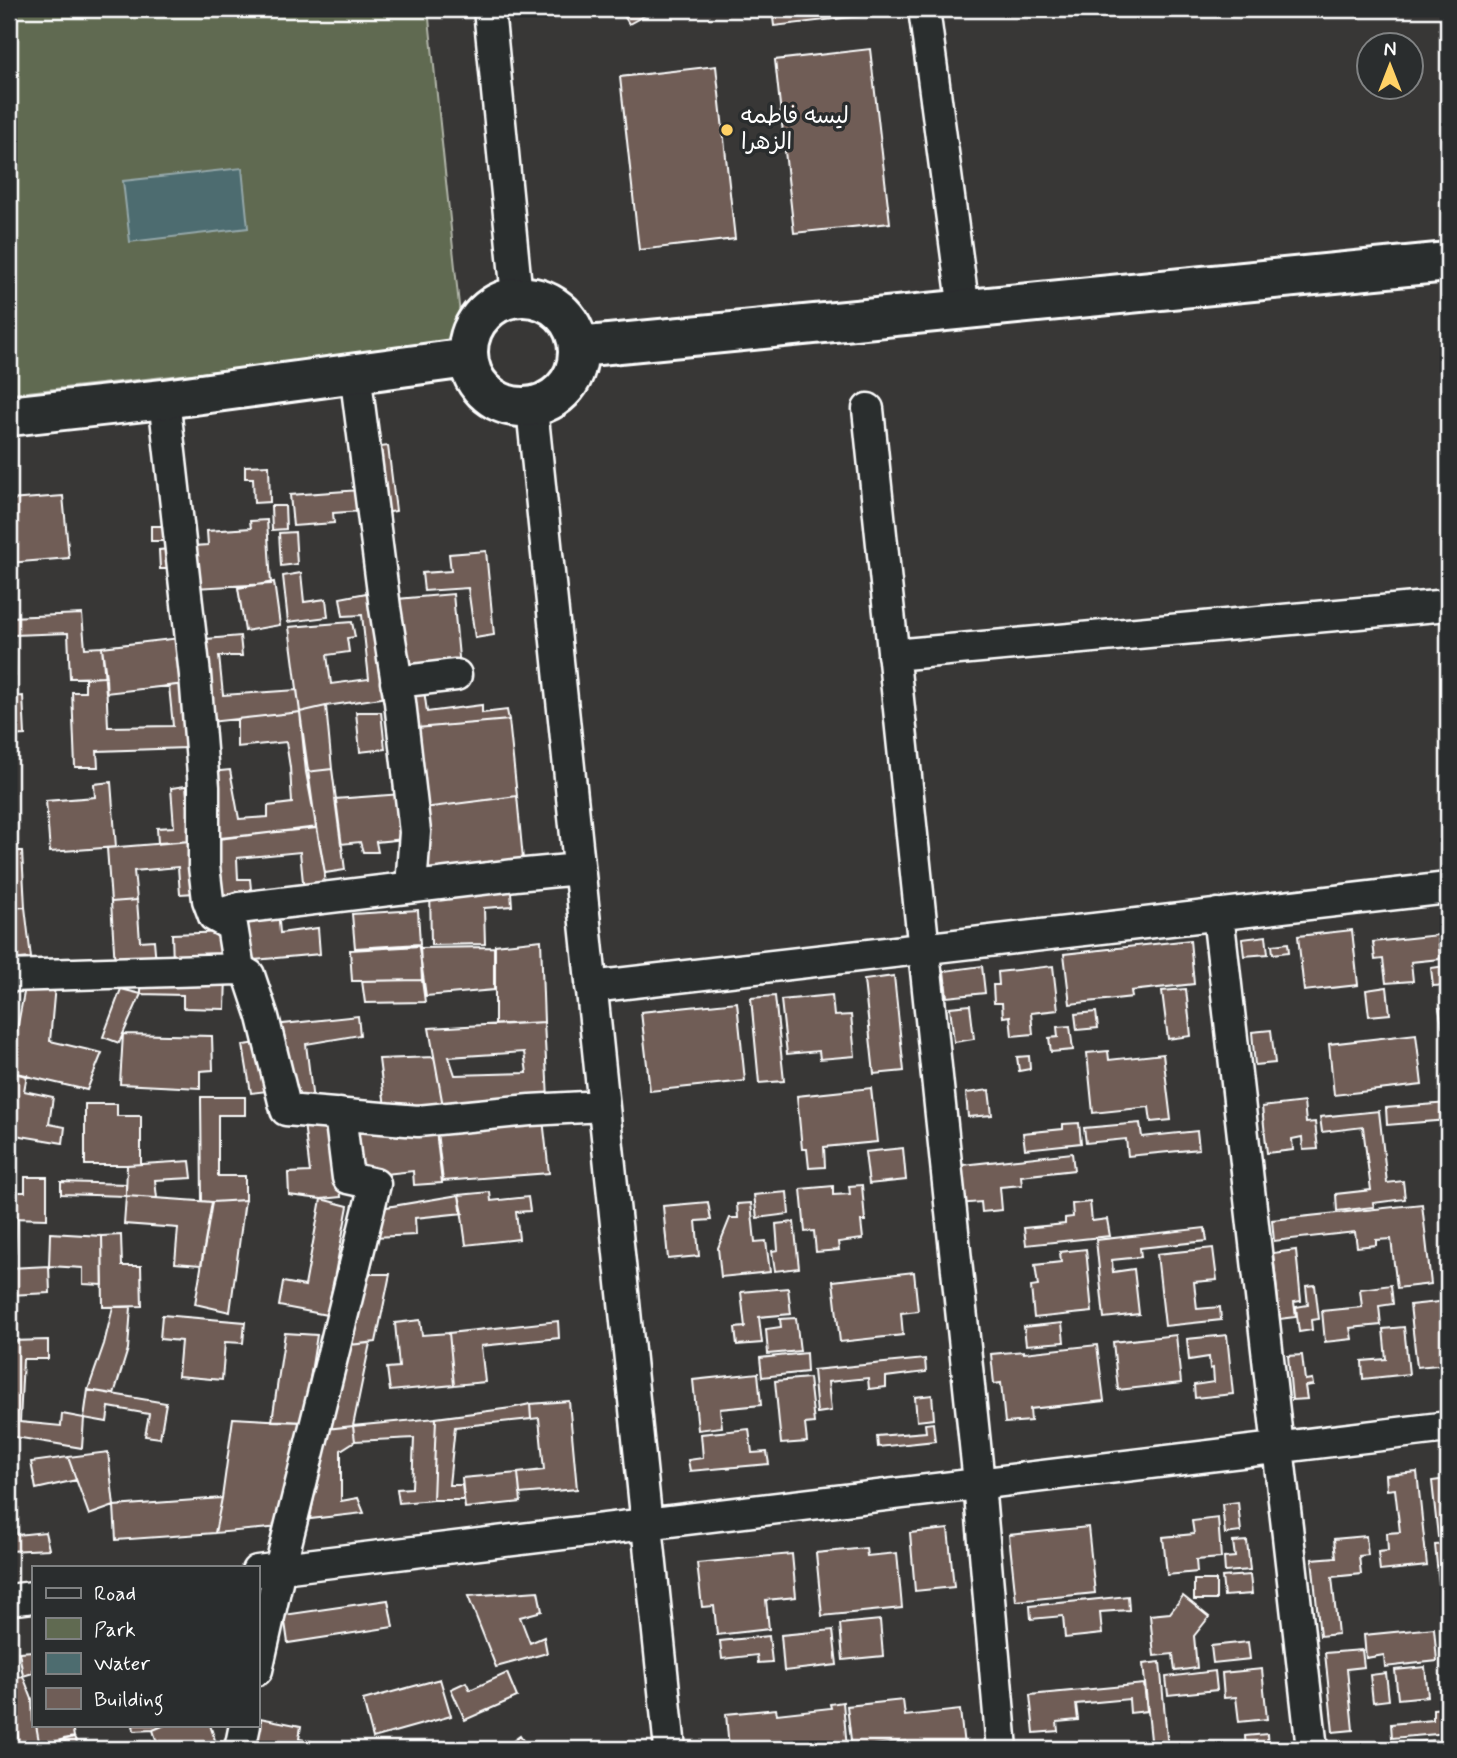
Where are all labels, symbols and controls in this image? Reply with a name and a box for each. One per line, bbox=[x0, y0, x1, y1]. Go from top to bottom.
north arrow bbox=[1356, 32, 1426, 102]
text: N bbox=[1384, 38, 1396, 63]
place label: لیسه فاطمه الزهرا bbox=[741, 102, 849, 158]
marker: لیسه فاطمه الزهرا bbox=[719, 122, 735, 138]
legend bbox=[32, 1566, 259, 1726]
text: Road bbox=[94, 1580, 136, 1608]
text: Park bbox=[94, 1616, 136, 1644]
text: Water bbox=[94, 1650, 150, 1678]
text: Building bbox=[94, 1686, 164, 1716]

